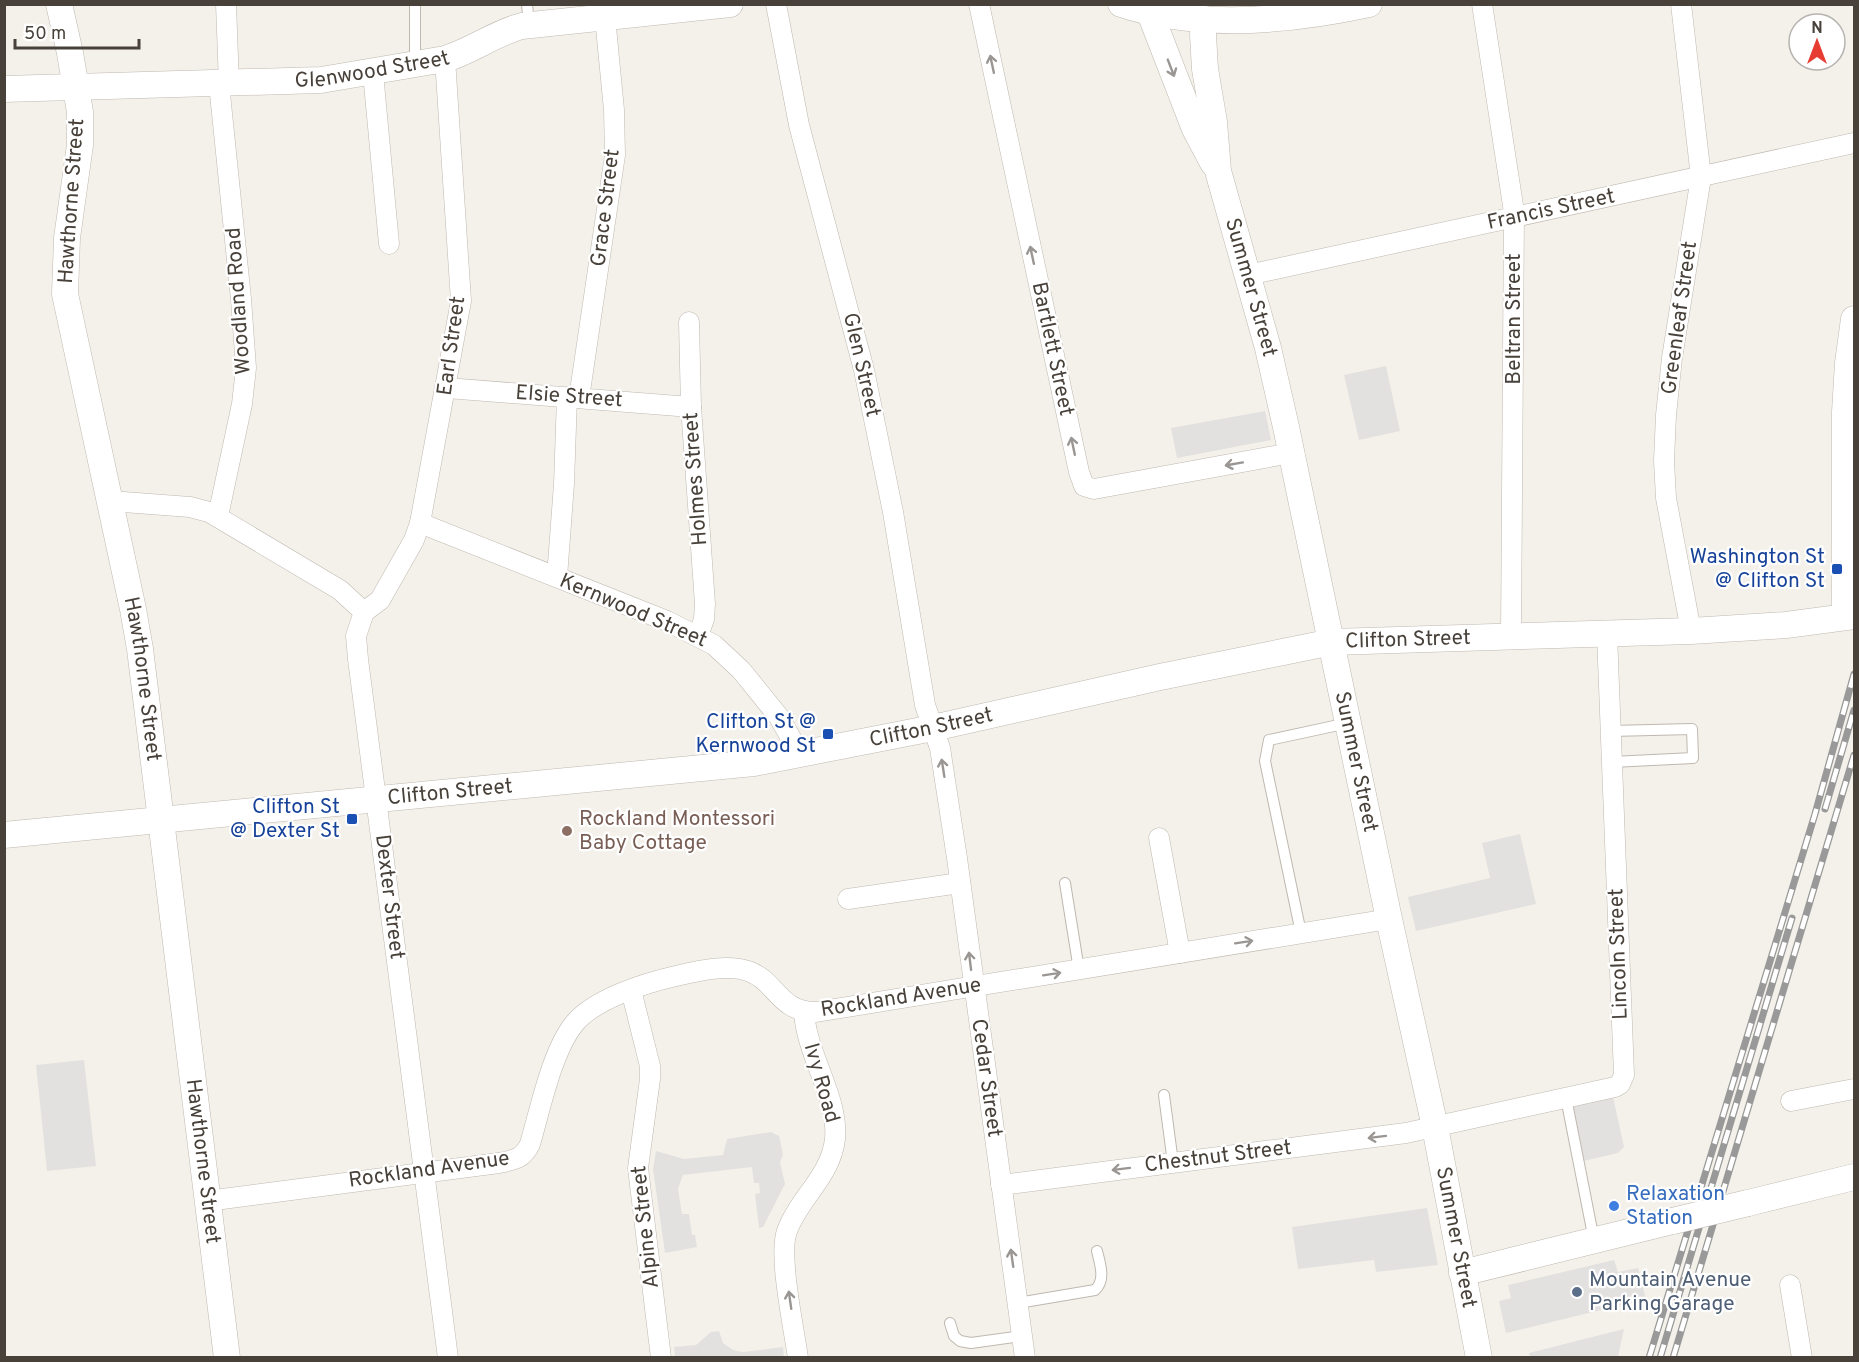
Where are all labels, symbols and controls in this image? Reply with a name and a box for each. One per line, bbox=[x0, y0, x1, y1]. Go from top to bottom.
scale bar bbox=[15, 12, 140, 50]
north arrow bbox=[1787, 12, 1847, 72]
text: N bbox=[1811, 19, 1823, 39]
text: 50 m bbox=[24, 23, 66, 46]
street label: Glenwood Street bbox=[294, 45, 453, 94]
one-way arrow bbox=[986, 55, 997, 75]
one-way arrow bbox=[1166, 58, 1177, 76]
street label: Hawthorne Street bbox=[53, 117, 91, 285]
street label: Grace Street bbox=[585, 148, 627, 268]
street label: Francis Street bbox=[1485, 183, 1617, 237]
street label: Summer Street bbox=[1218, 215, 1283, 359]
street label: Woodland Road bbox=[220, 227, 258, 375]
street label: Greenleaf Street bbox=[1656, 240, 1704, 396]
one-way arrow bbox=[1026, 246, 1037, 266]
street label: Beltran Street bbox=[1501, 253, 1528, 385]
street label: Bartlett Street bbox=[1025, 280, 1079, 418]
street label: Earl Street bbox=[432, 295, 472, 397]
street label: Glen Street bbox=[836, 310, 886, 420]
street label: Elsie Street bbox=[515, 380, 623, 414]
street label: Holmes Street bbox=[678, 411, 714, 547]
one-way arrow bbox=[1067, 437, 1078, 456]
one-way arrow bbox=[1224, 458, 1244, 469]
place label: Washington St @ Clifton St bbox=[1689, 544, 1825, 595]
marker: Washington St @ Clifton St bbox=[1830, 562, 1844, 576]
street label: Kernwood Street bbox=[555, 568, 711, 654]
street label: Hawthorne Street bbox=[117, 594, 167, 763]
street label: Clifton Street bbox=[1345, 624, 1471, 655]
street label: Summer Street bbox=[1328, 689, 1384, 835]
street label: Clifton Street bbox=[867, 701, 995, 754]
place label: Clifton St @ Kernwood St bbox=[696, 709, 816, 760]
marker: Clifton St @ Kernwood St bbox=[821, 727, 835, 741]
one-way arrow bbox=[937, 758, 948, 778]
street label: Clifton Street bbox=[386, 773, 514, 812]
place label: Clifton St @ Dexter St bbox=[230, 794, 340, 845]
place label: Rockland Montessori Baby Cottage bbox=[579, 806, 775, 857]
marker: Clifton St @ Dexter St bbox=[345, 812, 359, 826]
marker: Rockland Montessori Baby Cottage bbox=[560, 824, 574, 838]
street label: Dexter Street bbox=[368, 833, 410, 961]
street label: Lincoln Street bbox=[1603, 888, 1635, 1020]
one-way arrow bbox=[1234, 937, 1254, 948]
one-way arrow bbox=[965, 951, 976, 971]
one-way arrow bbox=[1042, 968, 1061, 979]
street label: Rockland Avenue bbox=[819, 972, 983, 1024]
street label: Cedar Street bbox=[964, 1017, 1008, 1139]
street label: Ivy Road bbox=[797, 1040, 845, 1126]
street label: Hawthorne Street bbox=[179, 1077, 226, 1245]
one-way arrow bbox=[1368, 1131, 1387, 1142]
street label: Chestnut Street bbox=[1143, 1135, 1293, 1179]
street label: Rockland Avenue bbox=[347, 1145, 511, 1195]
street label: Alpine Street bbox=[626, 1164, 666, 1290]
one-way arrow bbox=[1112, 1164, 1132, 1175]
street label: Summer Street bbox=[1429, 1164, 1483, 1310]
place label: Relaxation Station bbox=[1626, 1181, 1725, 1232]
marker: Relaxation Station bbox=[1607, 1199, 1621, 1213]
one-way arrow bbox=[1006, 1249, 1017, 1268]
place label: Mountain Avenue Parking Garage bbox=[1589, 1267, 1751, 1318]
marker: Mountain Avenue Parking Garage bbox=[1570, 1285, 1584, 1299]
one-way arrow bbox=[784, 1290, 795, 1310]

